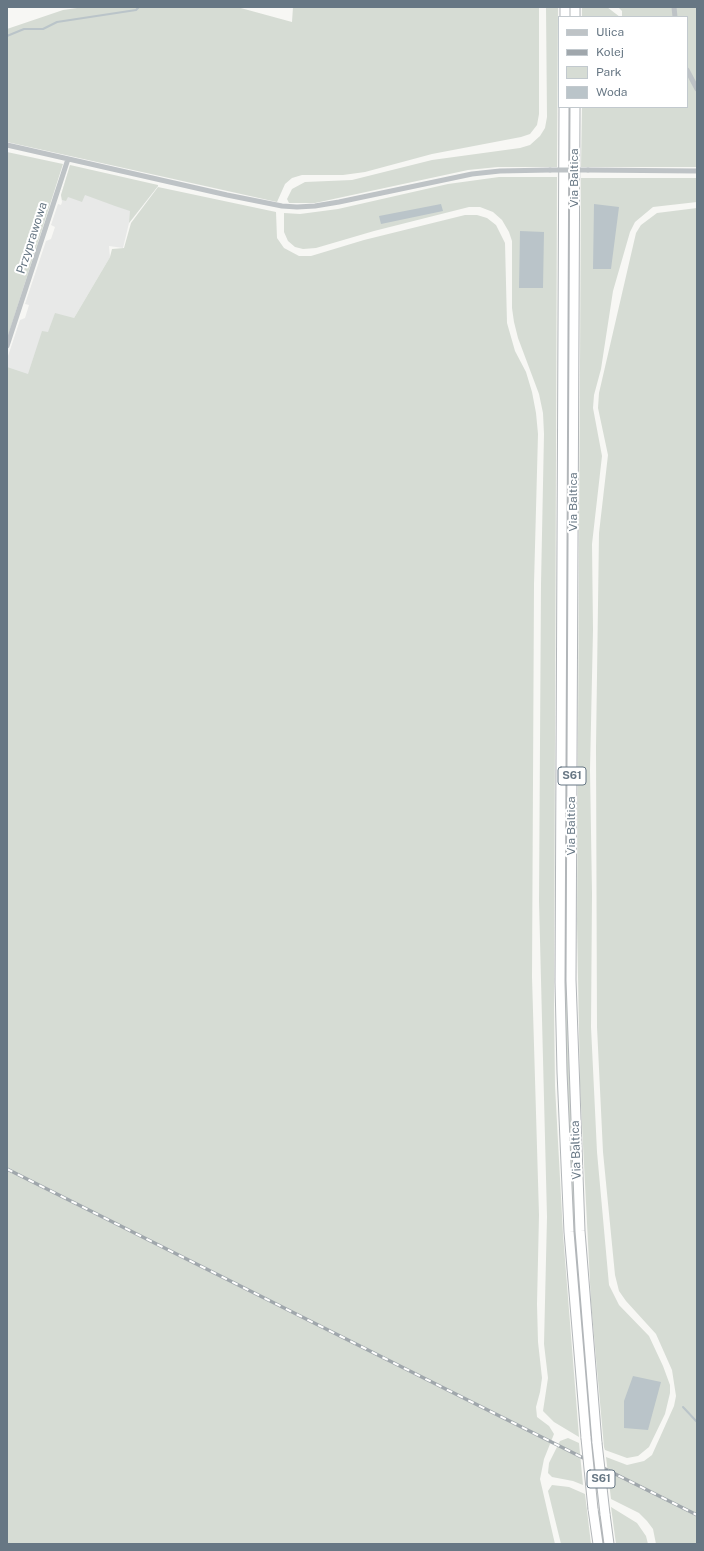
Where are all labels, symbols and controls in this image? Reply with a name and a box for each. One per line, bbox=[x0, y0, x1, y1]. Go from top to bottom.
legend bbox=[558, 16, 688, 108]
text: Ulica bbox=[596, 25, 624, 39]
text: Kolej bbox=[596, 45, 624, 59]
text: Park bbox=[596, 65, 622, 79]
text: Woda bbox=[596, 85, 627, 99]
street label: Via Baltica bbox=[567, 148, 581, 208]
street label: Przyprawowa bbox=[14, 200, 50, 276]
street label: Via Baltica bbox=[566, 472, 580, 532]
road number: S61 bbox=[558, 767, 586, 785]
street label: Via Baltica bbox=[564, 796, 578, 856]
street label: Via Baltica bbox=[568, 1120, 584, 1180]
road number: S61 bbox=[587, 1470, 615, 1488]

